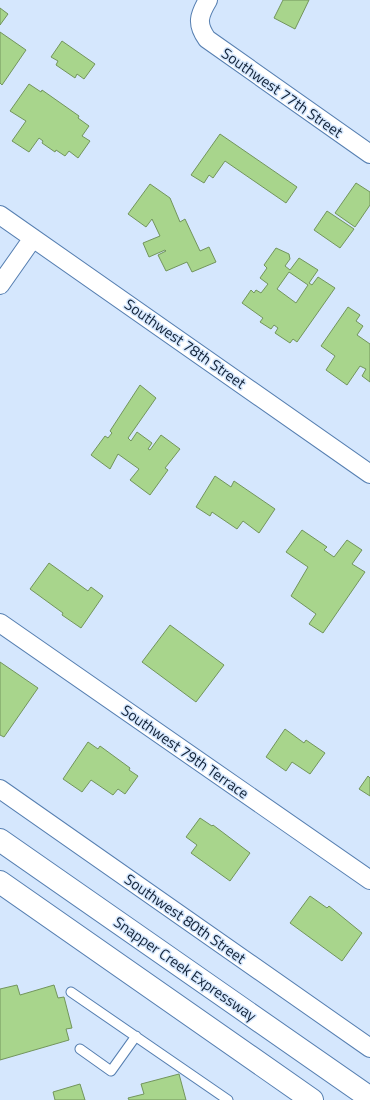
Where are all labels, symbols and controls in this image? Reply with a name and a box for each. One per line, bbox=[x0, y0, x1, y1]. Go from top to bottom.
street label: Southwest 77th Street bbox=[217, 42, 348, 144]
street label: Southwest 78th Street bbox=[120, 293, 251, 395]
street label: Southwest 79th Terrace bbox=[117, 699, 254, 804]
street label: Southwest 80th Street bbox=[120, 868, 251, 970]
street label: Snapper Creek Expressway bbox=[109, 910, 261, 1027]

